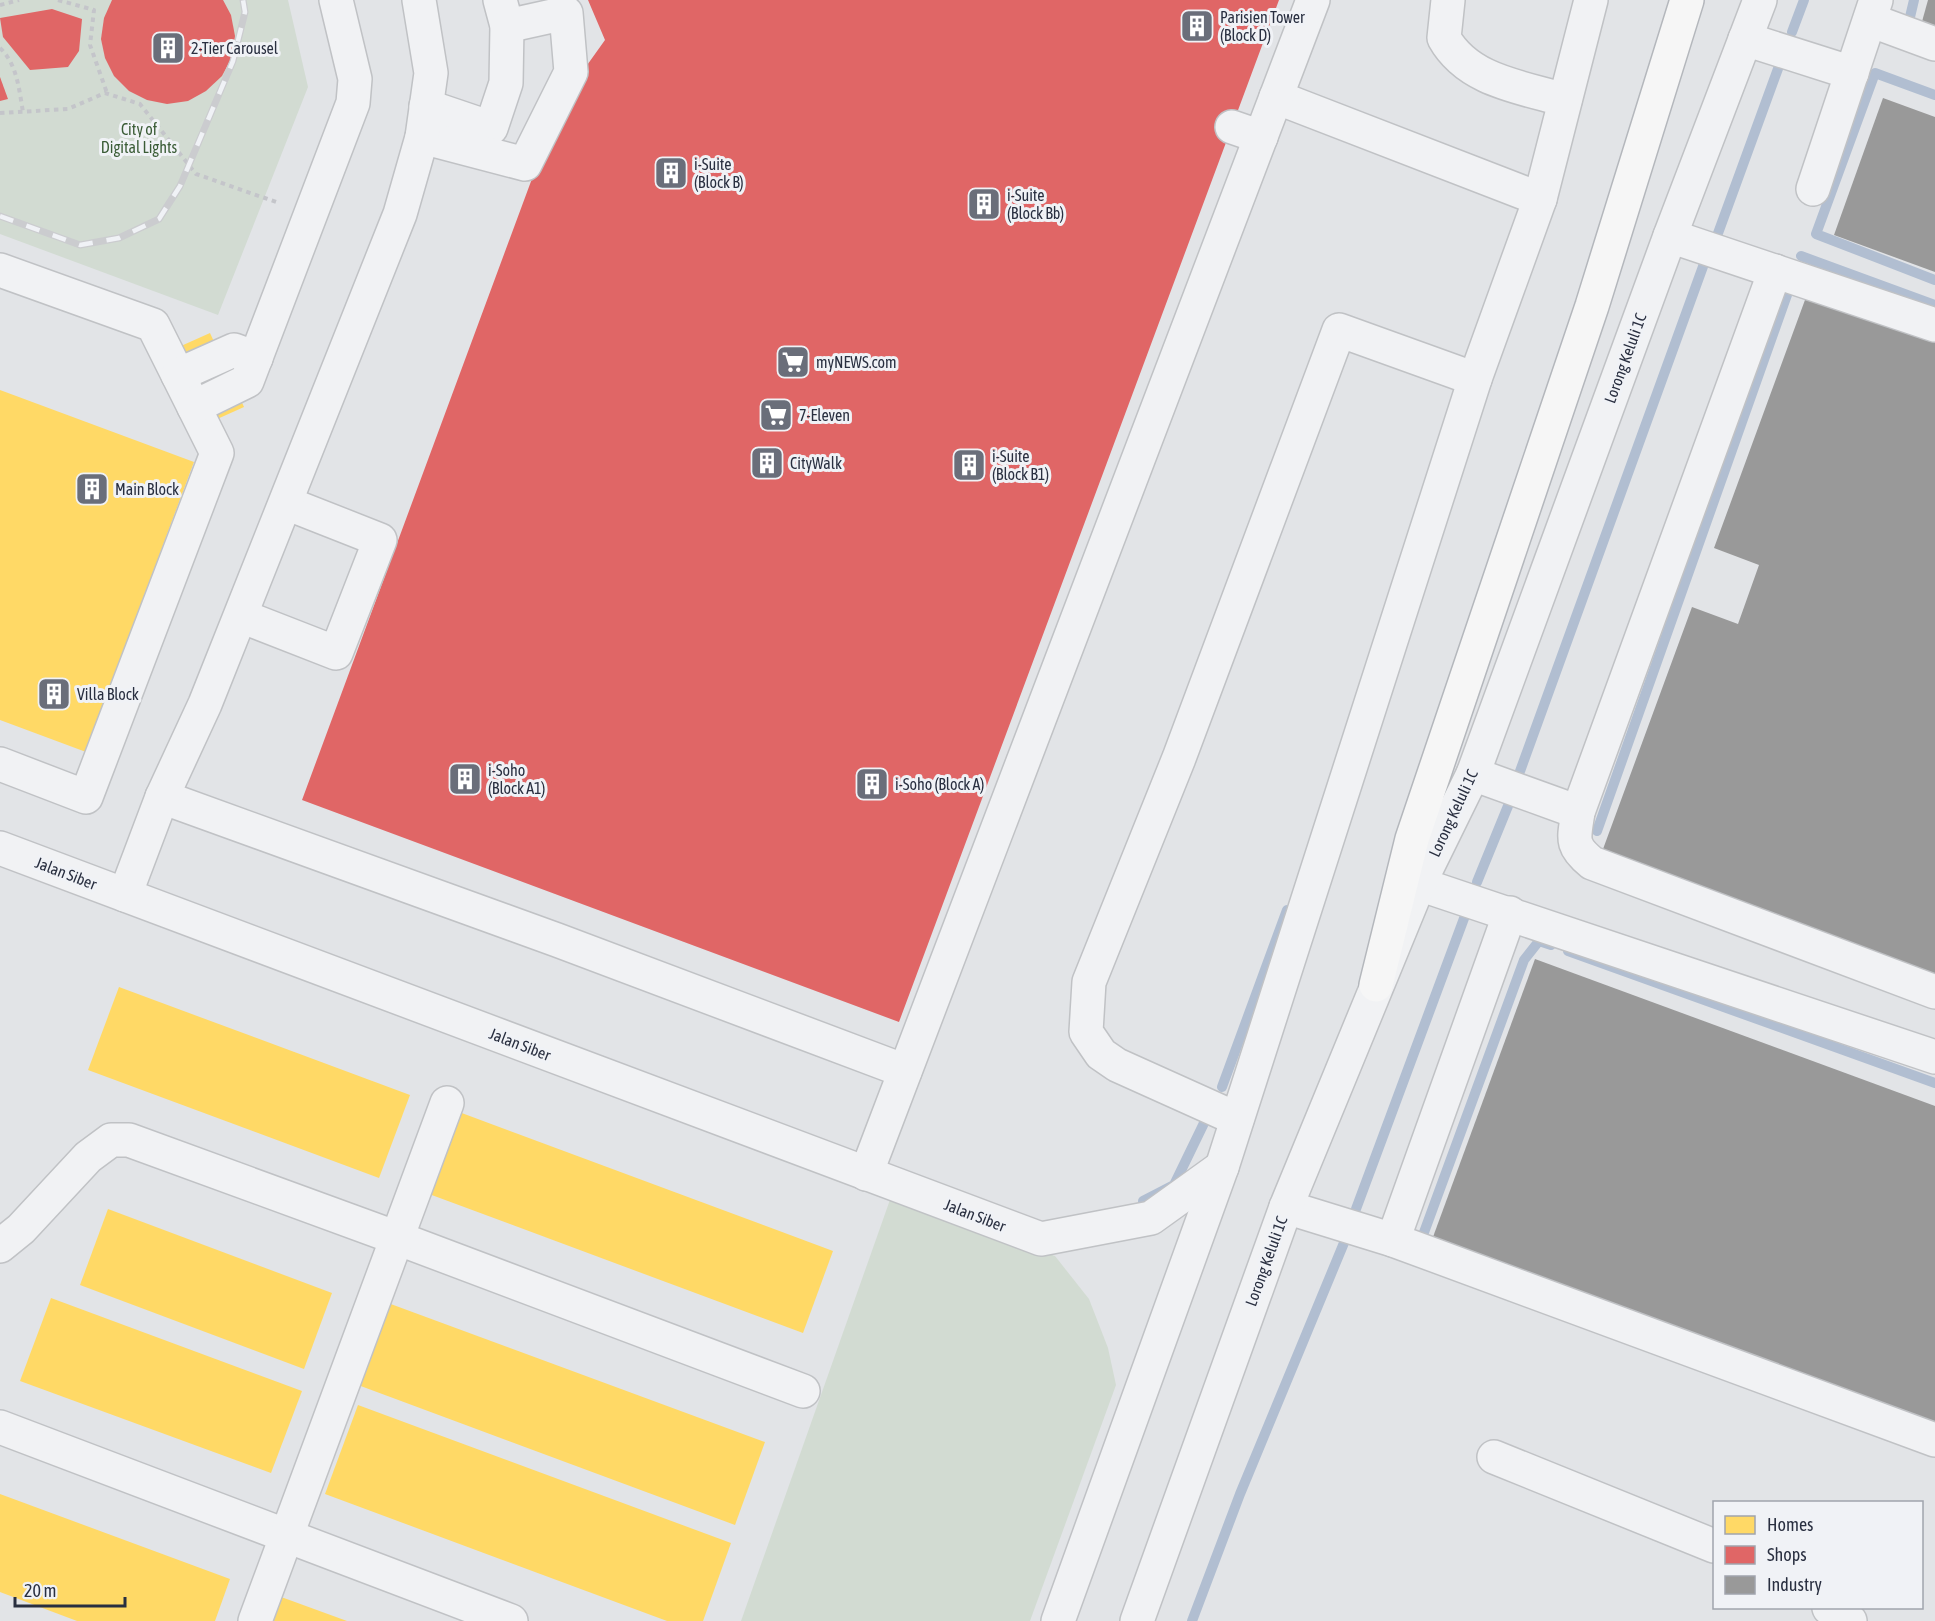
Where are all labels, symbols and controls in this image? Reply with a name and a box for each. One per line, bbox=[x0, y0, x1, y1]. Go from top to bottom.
building icon: Parisien Tower (Block D) bbox=[1179, 8, 1215, 44]
place label: Parisien Tower (Block D) bbox=[1220, 8, 1305, 45]
building icon: 2-Tier Carousel bbox=[150, 30, 186, 66]
place label: 2-Tier Carousel bbox=[191, 39, 279, 57]
park label: City of Digital Lights bbox=[101, 120, 178, 157]
building icon: i-Suite (Block B) bbox=[653, 155, 689, 191]
place label: i-Suite (Block B) bbox=[694, 155, 744, 192]
building icon: i-Suite (Block Bb) bbox=[966, 186, 1002, 222]
place label: i-Suite (Block Bb) bbox=[1007, 186, 1064, 223]
street label: Lorong Keluli 1C bbox=[1600, 311, 1651, 406]
supermarket icon: myNEWS.com bbox=[775, 344, 811, 380]
place label: myNEWS.com bbox=[816, 353, 897, 372]
supermarket icon: 7-Eleven bbox=[758, 397, 794, 433]
place label: 7-Eleven bbox=[799, 406, 850, 424]
building icon: CityWalk bbox=[749, 445, 785, 481]
building icon: i-Suite (Block B1) bbox=[951, 447, 987, 483]
place label: i-Suite (Block B1) bbox=[992, 447, 1049, 484]
place label: CityWalk bbox=[790, 454, 842, 473]
building icon: Main Block bbox=[74, 471, 110, 507]
place label: Main Block bbox=[115, 480, 179, 498]
building icon: Villa Block bbox=[36, 676, 72, 712]
place label: Villa Block bbox=[77, 685, 139, 703]
building icon: i-Soho (Block A1) bbox=[447, 761, 483, 797]
place label: i-Soho (Block A1) bbox=[488, 761, 546, 798]
building icon: i-Soho (Block A) bbox=[854, 766, 890, 802]
street label: Lorong Keluli 1C bbox=[1425, 766, 1482, 860]
place label: i-Soho (Block A) bbox=[895, 775, 984, 794]
street label: Jalan Siber bbox=[33, 853, 99, 893]
street label: Jalan Siber bbox=[487, 1024, 553, 1064]
street label: Jalan Siber bbox=[942, 1195, 1008, 1235]
street label: Lorong Keluli 1C bbox=[1241, 1214, 1292, 1309]
legend bbox=[1713, 1501, 1923, 1609]
text: Homes bbox=[1767, 1514, 1813, 1535]
text: Shops bbox=[1767, 1544, 1807, 1565]
scale bar bbox=[15, 1570, 124, 1608]
text: Industry bbox=[1767, 1574, 1822, 1595]
text: 20 m bbox=[24, 1580, 56, 1601]

